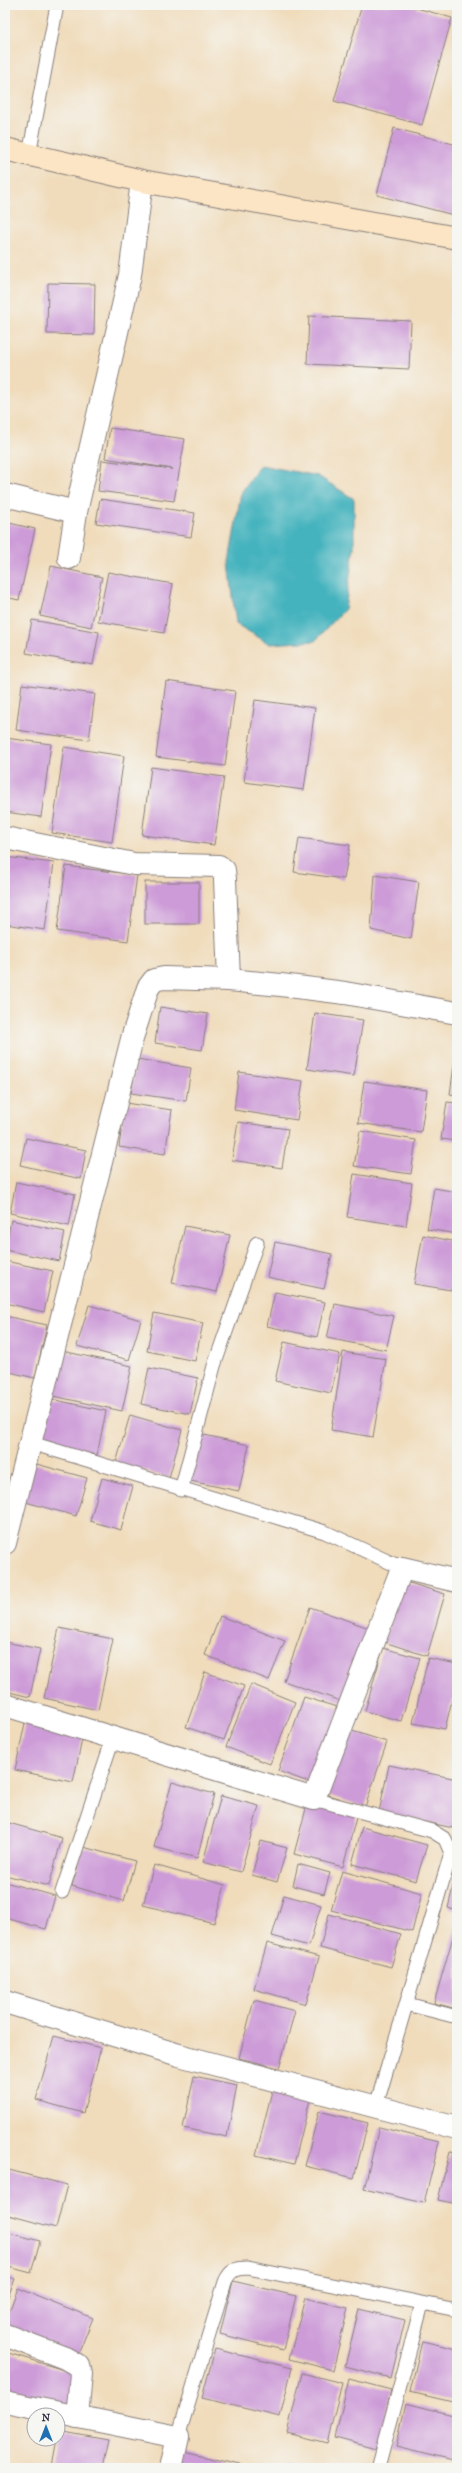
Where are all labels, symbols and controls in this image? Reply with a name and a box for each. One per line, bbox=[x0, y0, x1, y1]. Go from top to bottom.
north arrow bbox=[26, 2407, 66, 2447]
text: N bbox=[42, 2411, 51, 2424]

